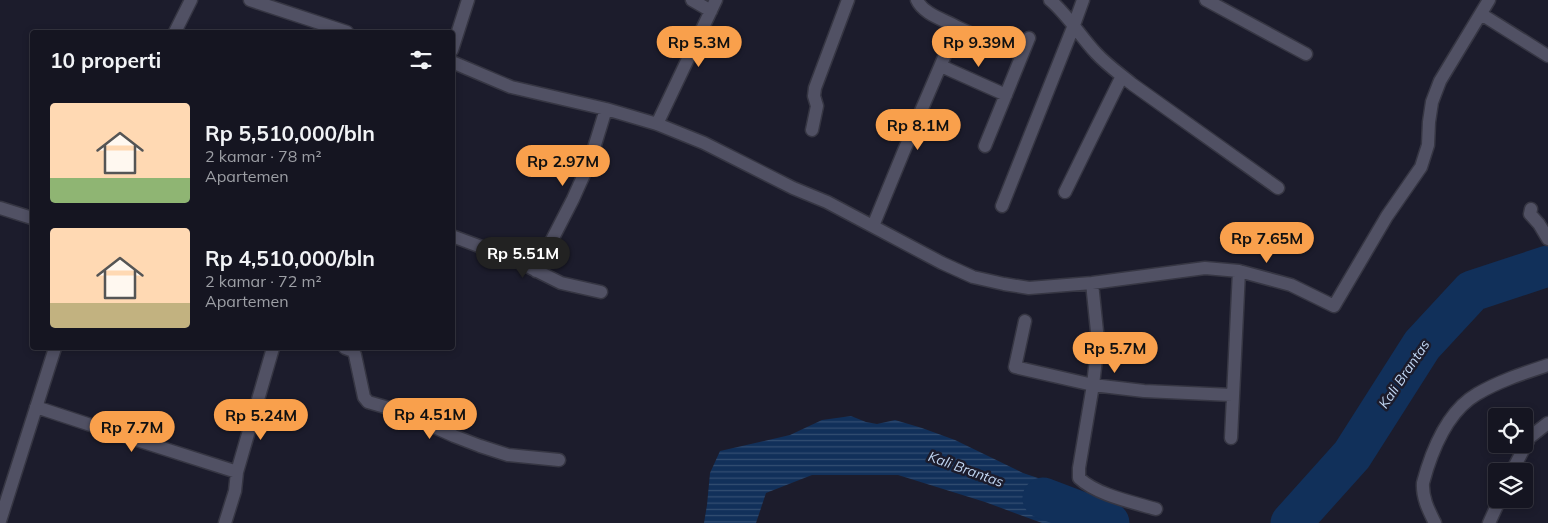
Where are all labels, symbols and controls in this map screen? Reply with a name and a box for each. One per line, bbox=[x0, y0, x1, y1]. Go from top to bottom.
pin: Rp 5.3M bbox=[653, 26, 745, 68]
pin: Rp 9.39M bbox=[927, 26, 1031, 68]
text: Rp 5.3M bbox=[668, 32, 730, 52]
text: Rp 9.39M bbox=[943, 32, 1015, 52]
icon: filters bbox=[407, 46, 435, 74]
text: 10 properti bbox=[50, 47, 161, 73]
pin: Rp 8.1M bbox=[872, 108, 964, 151]
text: Rp 8.1M bbox=[887, 115, 949, 135]
text: Rp 5,510,000/bln bbox=[205, 120, 375, 146]
icon: home bbox=[90, 123, 150, 183]
pin: Rp 2.97M bbox=[511, 144, 615, 187]
text: 2 kamar · 78 m² bbox=[205, 146, 322, 166]
text: Rp 2.97M bbox=[527, 151, 599, 171]
text: Apartemen bbox=[205, 166, 289, 186]
pin: Rp 7.65M bbox=[1215, 222, 1319, 264]
text: Rp 7.65M bbox=[1231, 228, 1303, 248]
pin: Rp 5.51M bbox=[471, 236, 575, 279]
text: Rp 5.51M bbox=[487, 243, 559, 263]
text: Rp 4,510,000/bln bbox=[205, 245, 375, 271]
icon: home bbox=[90, 248, 150, 308]
text: 2 kamar · 72 m² bbox=[205, 271, 322, 291]
text: Apartemen bbox=[205, 291, 289, 311]
pin: Rp 5.7M bbox=[1069, 332, 1161, 374]
water label: Kali Brantas bbox=[1374, 336, 1434, 412]
text: Rp 5.7M bbox=[1084, 338, 1146, 358]
pin: Rp 5.24M bbox=[209, 398, 313, 441]
pin: Rp 4.51M bbox=[378, 398, 482, 440]
text: Rp 4.51M bbox=[394, 404, 466, 424]
text: Rp 5.24M bbox=[225, 405, 297, 425]
map controls bbox=[1488, 408, 1533, 508]
button: locate bbox=[1488, 408, 1533, 453]
pin: Rp 7.7M bbox=[86, 410, 178, 453]
text: Rp 7.7M bbox=[101, 417, 163, 437]
water label: Kali Brantas bbox=[926, 447, 1006, 491]
button: layers bbox=[1488, 463, 1533, 508]

